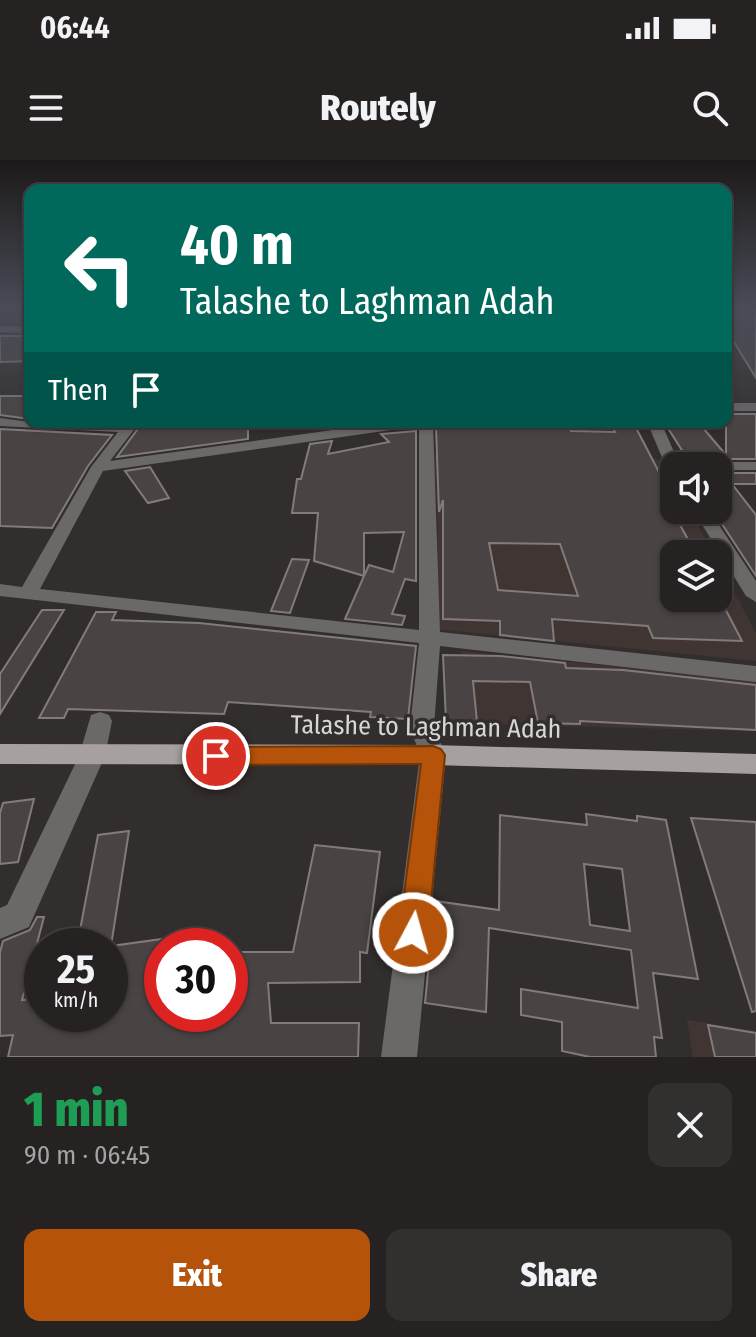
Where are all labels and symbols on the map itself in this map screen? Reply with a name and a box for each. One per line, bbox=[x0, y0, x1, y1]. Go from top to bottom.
street label: Talashe to Laghman Adah bbox=[290, 709, 562, 745]
pin bbox=[182, 722, 250, 790]
position arrow bbox=[371, 891, 455, 975]
speed limit sign: 30 bbox=[144, 928, 248, 1032]

